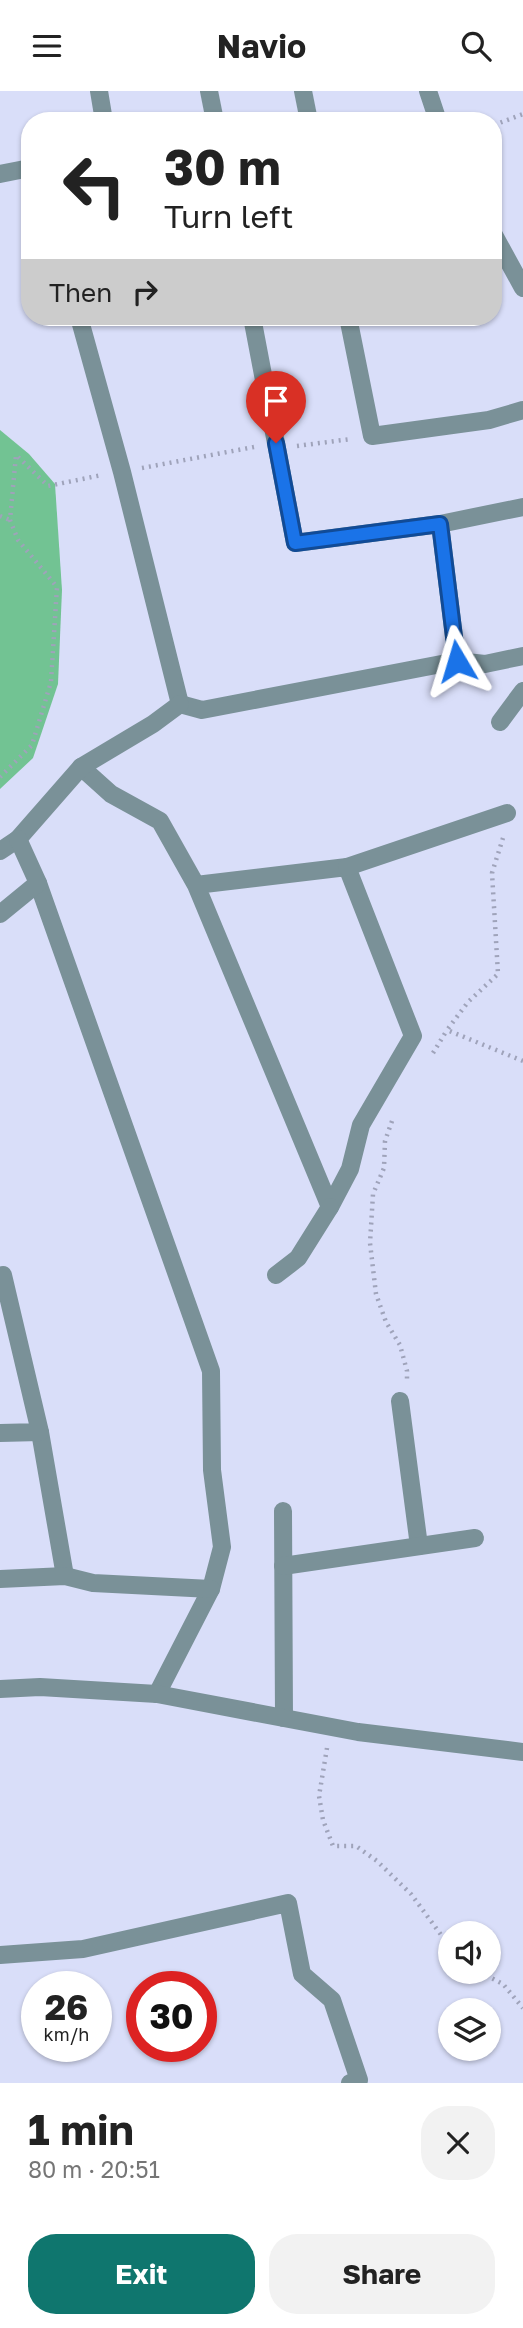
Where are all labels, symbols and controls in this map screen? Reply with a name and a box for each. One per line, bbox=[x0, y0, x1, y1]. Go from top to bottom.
icon: menu bbox=[28, 27, 66, 65]
text: Navio bbox=[217, 27, 306, 65]
icon: search bbox=[457, 27, 495, 65]
text: 30 m bbox=[164, 137, 281, 196]
icon: left bbox=[49, 140, 140, 231]
text: Turn left bbox=[164, 197, 293, 235]
icon: right bbox=[126, 273, 164, 311]
text: Then bbox=[49, 277, 112, 308]
pin bbox=[246, 371, 306, 443]
icon: arrive bbox=[257, 382, 295, 420]
position arrow bbox=[420, 624, 494, 698]
map controls bbox=[438, 1921, 501, 2061]
button: sound bbox=[438, 1921, 501, 1984]
speed limit sign: 30 bbox=[126, 1971, 217, 2062]
text: 26 bbox=[45, 1986, 88, 2028]
button: layers bbox=[438, 1998, 501, 2061]
text: km/h bbox=[44, 2023, 89, 2045]
text: 1 min bbox=[28, 2104, 134, 2154]
button: close bbox=[421, 2106, 495, 2180]
text: 80 m · 20:51 bbox=[28, 2155, 160, 2183]
button: Exit bbox=[28, 2234, 255, 2314]
button: Share bbox=[269, 2234, 495, 2314]

